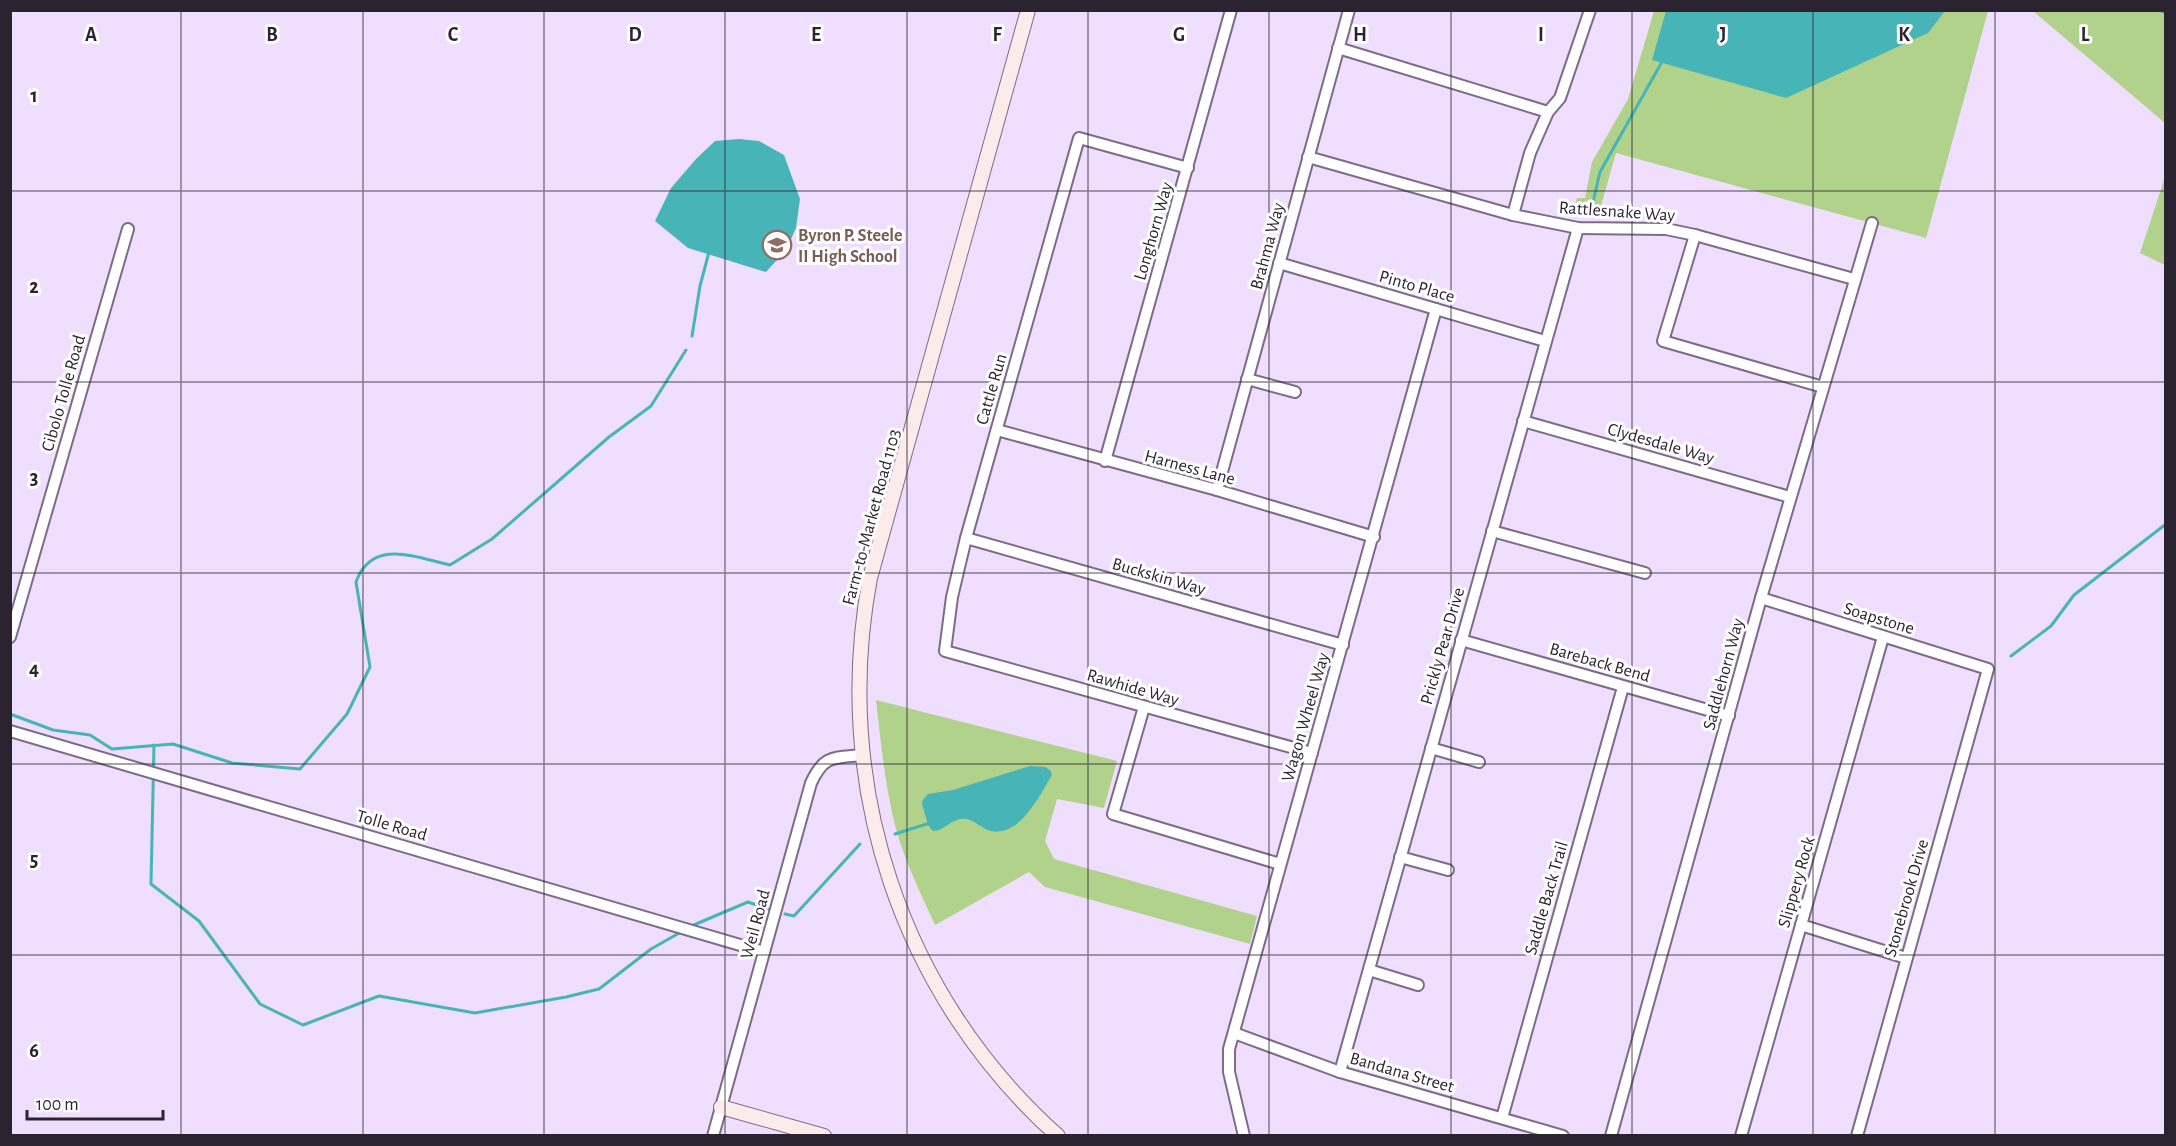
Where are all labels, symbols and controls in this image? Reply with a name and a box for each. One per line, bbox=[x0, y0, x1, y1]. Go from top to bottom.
text: A bbox=[85, 25, 97, 45]
text: B bbox=[266, 25, 278, 45]
text: C bbox=[448, 25, 459, 45]
text: D bbox=[628, 25, 642, 45]
text: E bbox=[811, 25, 821, 45]
text: F bbox=[992, 25, 1002, 45]
text: G bbox=[1173, 25, 1185, 45]
text: H bbox=[1353, 25, 1367, 45]
text: I bbox=[1538, 25, 1544, 45]
text: J bbox=[1720, 25, 1726, 45]
text: K bbox=[1898, 25, 1910, 45]
text: L bbox=[2081, 25, 2090, 45]
text: 1 bbox=[30, 86, 38, 106]
street label: Longhorn Way bbox=[1131, 180, 1177, 282]
street label: Rattlesnake Way bbox=[1558, 199, 1676, 225]
street label: Brahma Way bbox=[1248, 201, 1288, 292]
place label: Byron P. Steele II High School bbox=[798, 227, 903, 266]
school or university icon: Byron P. Steele II High School bbox=[761, 229, 793, 261]
street label: Pinto Place bbox=[1377, 268, 1457, 306]
text: 2 bbox=[29, 277, 39, 297]
street label: Cibolo Tolle Road bbox=[39, 333, 89, 454]
street label: Cattle Run bbox=[973, 352, 1011, 427]
street label: Clydesdale Way bbox=[1606, 420, 1716, 468]
street label: Farm-to-Market Road 1103 bbox=[840, 427, 904, 607]
street label: Harness Lane bbox=[1142, 447, 1237, 489]
text: 3 bbox=[30, 468, 38, 488]
street label: Buckskin Way bbox=[1110, 555, 1208, 599]
street label: Prickly Pear Drive bbox=[1418, 586, 1468, 707]
street label: Soapstone bbox=[1841, 600, 1916, 638]
street label: Saddlehorn Way bbox=[1700, 616, 1748, 732]
street label: Bareback Bend bbox=[1547, 640, 1652, 686]
street label: Wagon Wheel Way bbox=[1279, 650, 1333, 784]
text: 4 bbox=[29, 659, 39, 679]
street label: Rawhide Way bbox=[1085, 666, 1181, 710]
street label: Tolle Road bbox=[354, 807, 429, 845]
street label: Slippery Rock bbox=[1775, 834, 1819, 930]
street label: Stonebrook Drive bbox=[1882, 837, 1932, 959]
street label: Saddle Back Trail bbox=[1522, 839, 1572, 957]
text: 5 bbox=[30, 850, 38, 870]
street label: Weil Road bbox=[738, 888, 774, 961]
text: 6 bbox=[29, 1041, 39, 1061]
street label: Bandana Street bbox=[1348, 1049, 1456, 1096]
scale bar bbox=[27, 1083, 164, 1121]
text: 100 m bbox=[36, 1096, 79, 1114]

